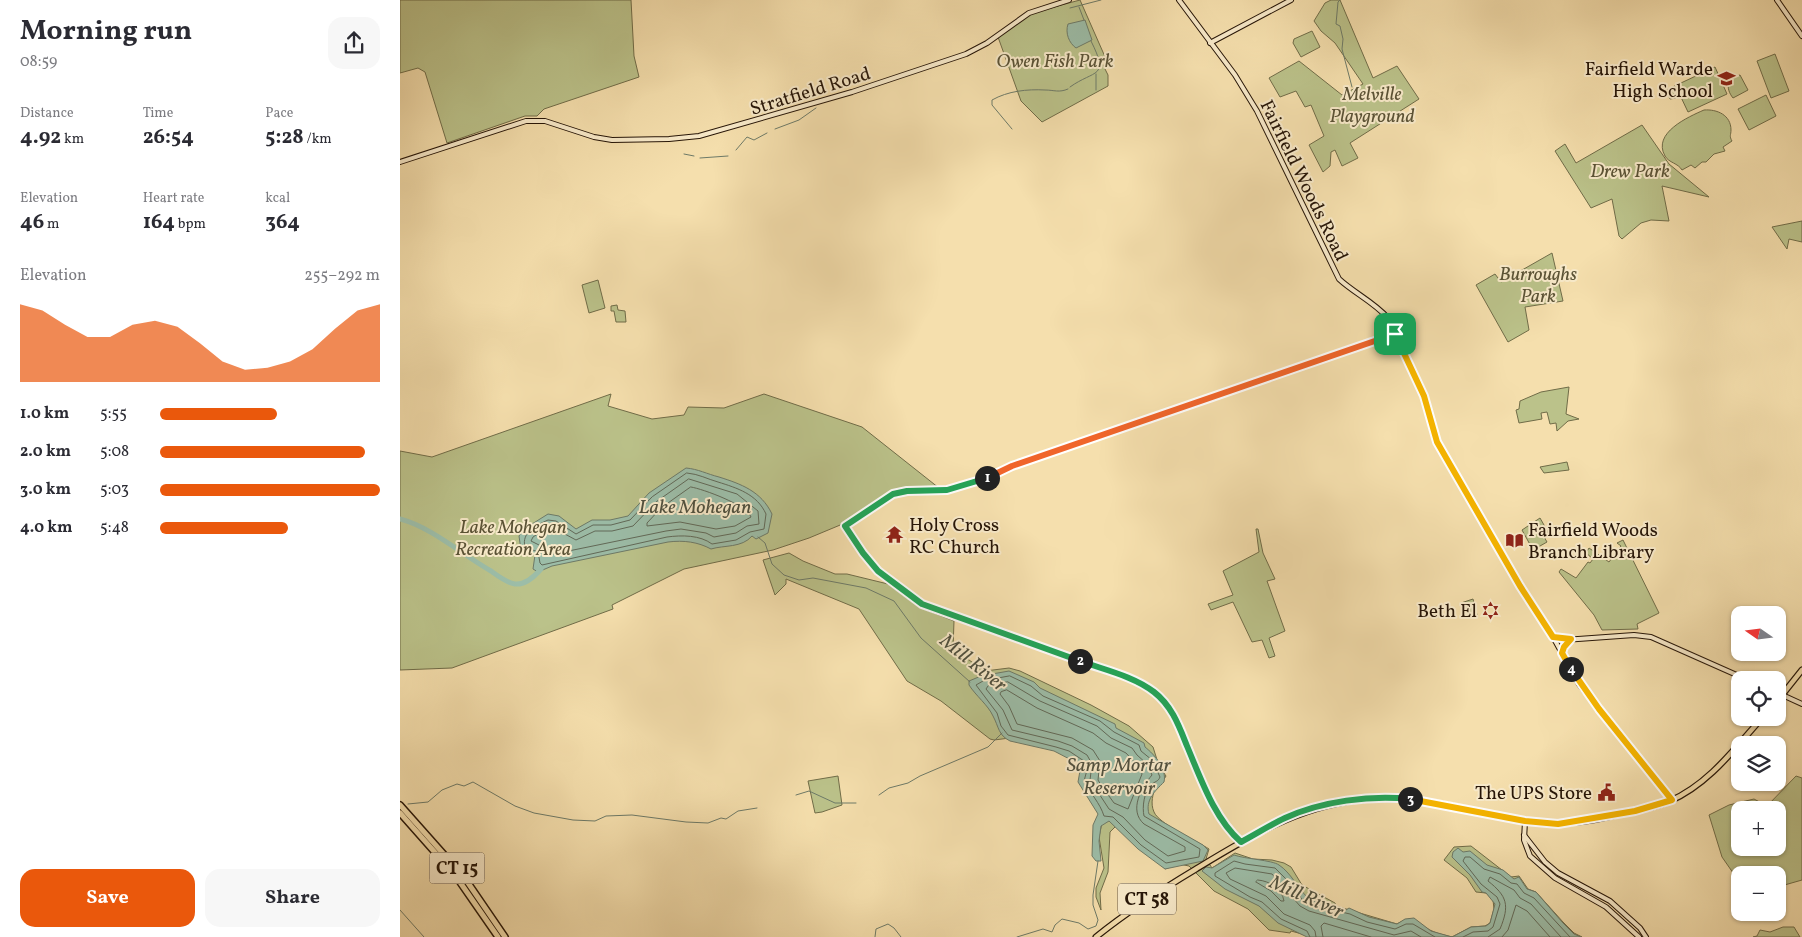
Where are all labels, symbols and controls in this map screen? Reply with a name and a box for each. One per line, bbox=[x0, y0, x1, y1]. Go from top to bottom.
text: Morning run bbox=[20, 12, 192, 51]
button: share bbox=[328, 17, 380, 69]
park label: Owen Fish Park bbox=[996, 49, 1114, 75]
text: 08:59 bbox=[20, 51, 57, 73]
place label: Fairfield Warde High School bbox=[1585, 57, 1713, 105]
street label: Stratfield Road bbox=[747, 61, 874, 123]
school or university icon: Fairfield Warde High School bbox=[1717, 69, 1737, 89]
park label: Melville Playground bbox=[1329, 82, 1415, 130]
street label: Fairfield Woods Road bbox=[1253, 96, 1354, 266]
text: Distance bbox=[20, 104, 74, 123]
text: Time bbox=[143, 104, 173, 123]
text: Pace bbox=[265, 104, 293, 123]
text: 4.92 bbox=[20, 123, 61, 152]
text: 26:54 bbox=[143, 123, 194, 152]
text: 5:28 bbox=[265, 123, 304, 152]
text: km bbox=[61, 130, 84, 149]
text: /km bbox=[304, 130, 332, 149]
park label: Drew Park bbox=[1590, 159, 1670, 185]
text: Elevation bbox=[20, 189, 78, 208]
text: Heart rate bbox=[143, 189, 204, 208]
text: kcal bbox=[265, 189, 290, 208]
text: 46 bbox=[20, 208, 44, 237]
text: 164 bbox=[143, 208, 175, 237]
text: 364 bbox=[265, 208, 300, 237]
text: m bbox=[44, 215, 59, 234]
text: bpm bbox=[175, 215, 206, 234]
park label: Burroughs Park bbox=[1499, 262, 1577, 310]
text: Elevation bbox=[20, 265, 87, 287]
text: 255–292 m bbox=[304, 265, 380, 287]
pin bbox=[1374, 313, 1416, 355]
icon: arrive bbox=[1381, 320, 1409, 348]
text: 1.0 km bbox=[20, 403, 69, 425]
text: 5:55 bbox=[100, 403, 127, 425]
text: 2.0 km bbox=[20, 441, 71, 463]
text: 5:08 bbox=[100, 441, 129, 463]
pin: 1 bbox=[974, 466, 1000, 490]
text: 1 bbox=[985, 469, 990, 488]
text: 3.0 km bbox=[20, 479, 71, 501]
text: 5:03 bbox=[100, 479, 129, 501]
water label: Lake Mohegan bbox=[639, 494, 751, 522]
place label: Holy Cross RC Church bbox=[909, 513, 1000, 561]
park label: Lake Mohegan Recreation Area bbox=[455, 515, 571, 563]
text: 4.0 km bbox=[20, 517, 72, 539]
text: 5:48 bbox=[100, 517, 129, 539]
place label: Fairfield Woods Branch Library bbox=[1528, 518, 1658, 566]
temple icon: Holy Cross RC Church bbox=[885, 525, 905, 545]
library icon: Fairfield Woods Branch Library bbox=[1504, 530, 1524, 550]
place label: Beth El bbox=[1417, 599, 1477, 625]
synagogue icon: Beth El bbox=[1481, 600, 1501, 620]
north arrow bbox=[1731, 606, 1786, 661]
map controls bbox=[1731, 606, 1786, 921]
water label: Mill River bbox=[933, 627, 1012, 699]
pin: 2 bbox=[1068, 648, 1092, 674]
text: 2 bbox=[1077, 652, 1084, 671]
pin: 4 bbox=[1558, 656, 1584, 682]
text: 4 bbox=[1567, 660, 1576, 679]
button: locate bbox=[1731, 671, 1786, 726]
button: layers bbox=[1731, 736, 1786, 791]
water label: Samp Mortar Reservoir bbox=[1067, 752, 1172, 803]
place label: The UPS Store bbox=[1475, 781, 1592, 807]
public building icon: The UPS Store bbox=[1596, 782, 1616, 802]
pin: 3 bbox=[1398, 786, 1422, 812]
text: 3 bbox=[1407, 790, 1414, 809]
button: + bbox=[1731, 801, 1786, 856]
road number: CT 15 bbox=[430, 852, 484, 884]
button: − bbox=[1731, 866, 1786, 921]
button: Save bbox=[20, 869, 195, 927]
button: Share bbox=[205, 869, 380, 927]
water label: Mill River bbox=[1264, 869, 1348, 927]
road number: CT 58 bbox=[1118, 884, 1176, 914]

